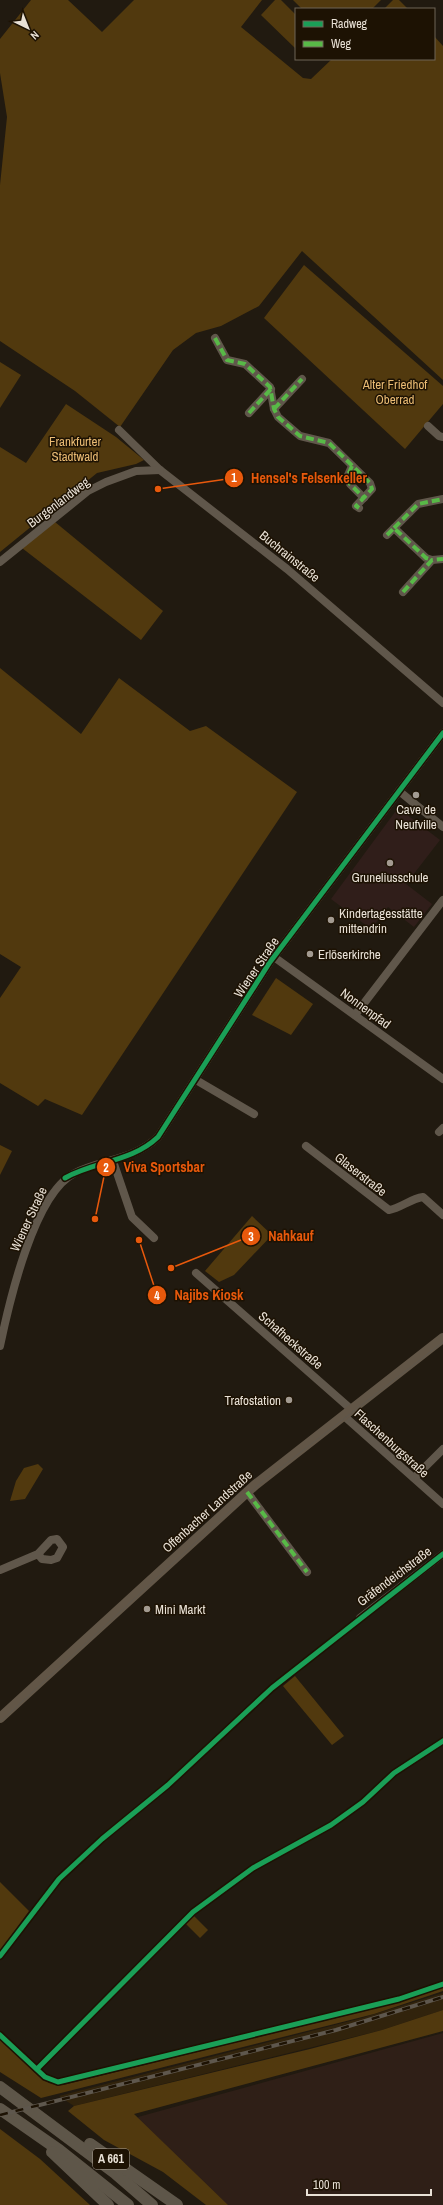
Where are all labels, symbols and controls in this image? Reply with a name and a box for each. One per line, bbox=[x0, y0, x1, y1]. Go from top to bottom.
north arrow bbox=[8, 8, 48, 48]
legend bbox=[295, 8, 435, 60]
text: Radweg bbox=[331, 16, 368, 32]
text: N bbox=[28, 28, 42, 43]
text: Weg bbox=[331, 36, 352, 52]
park label: Alter Friedhof Oberrad bbox=[362, 376, 427, 408]
park label: Frankfurter Stadtwald bbox=[49, 433, 102, 465]
callout: Hensel's Felsenkeller bbox=[224, 465, 375, 491]
text: Hensel's Felsenkeller bbox=[251, 469, 367, 487]
text: 1 bbox=[231, 470, 237, 486]
street label: Burgenlandweg bbox=[24, 473, 93, 531]
street label: Buchrainstraße bbox=[256, 527, 323, 586]
marker: Cave de Neufville bbox=[411, 790, 421, 800]
place label: Cave de Neufville bbox=[395, 801, 437, 833]
marker: Gruneliusschule bbox=[385, 858, 395, 868]
place label: Gruneliusschule bbox=[351, 869, 429, 886]
place label: Kindertagesstätte mittendrin bbox=[339, 905, 423, 937]
marker: Kindertagesstätte mittendrin bbox=[326, 915, 336, 925]
street label: Wiener Straße bbox=[230, 934, 283, 1001]
place label: Erlöserkirche bbox=[318, 946, 381, 963]
marker: Erlöserkirche bbox=[305, 949, 315, 959]
street label: Nonnenpfad bbox=[337, 984, 394, 1032]
street label: Glaserstraße bbox=[331, 1149, 390, 1200]
callout: Viva Sportsbar bbox=[96, 1154, 213, 1180]
text: Viva Sportsbar bbox=[124, 1158, 205, 1176]
text: 2 bbox=[103, 1160, 109, 1176]
street label: Wiener Straße bbox=[6, 1184, 51, 1254]
callout: Nahkauf bbox=[241, 1223, 322, 1249]
text: Nahkauf bbox=[268, 1227, 314, 1245]
text: 3 bbox=[248, 1229, 254, 1245]
callout: Najibs Kiosk bbox=[147, 1282, 252, 1308]
text: Najibs Kiosk bbox=[175, 1286, 244, 1304]
text: 4 bbox=[154, 1288, 160, 1304]
street label: Schafheckstraße bbox=[255, 1308, 326, 1373]
place label: Trafostation bbox=[225, 1392, 281, 1409]
marker: Trafostation bbox=[284, 1395, 294, 1405]
street label: Flaschenburgstraße bbox=[351, 1405, 433, 1481]
street label: Offenbacher Landstraße bbox=[159, 1466, 256, 1556]
street label: Gräfendeichstraße bbox=[354, 1543, 435, 1610]
place label: Mini Markt bbox=[155, 1601, 205, 1618]
marker: Mini Markt bbox=[142, 1604, 152, 1614]
road number: A 661 bbox=[93, 2149, 129, 2169]
scale bar bbox=[307, 2171, 431, 2197]
text: 100 m bbox=[313, 2177, 340, 2193]

